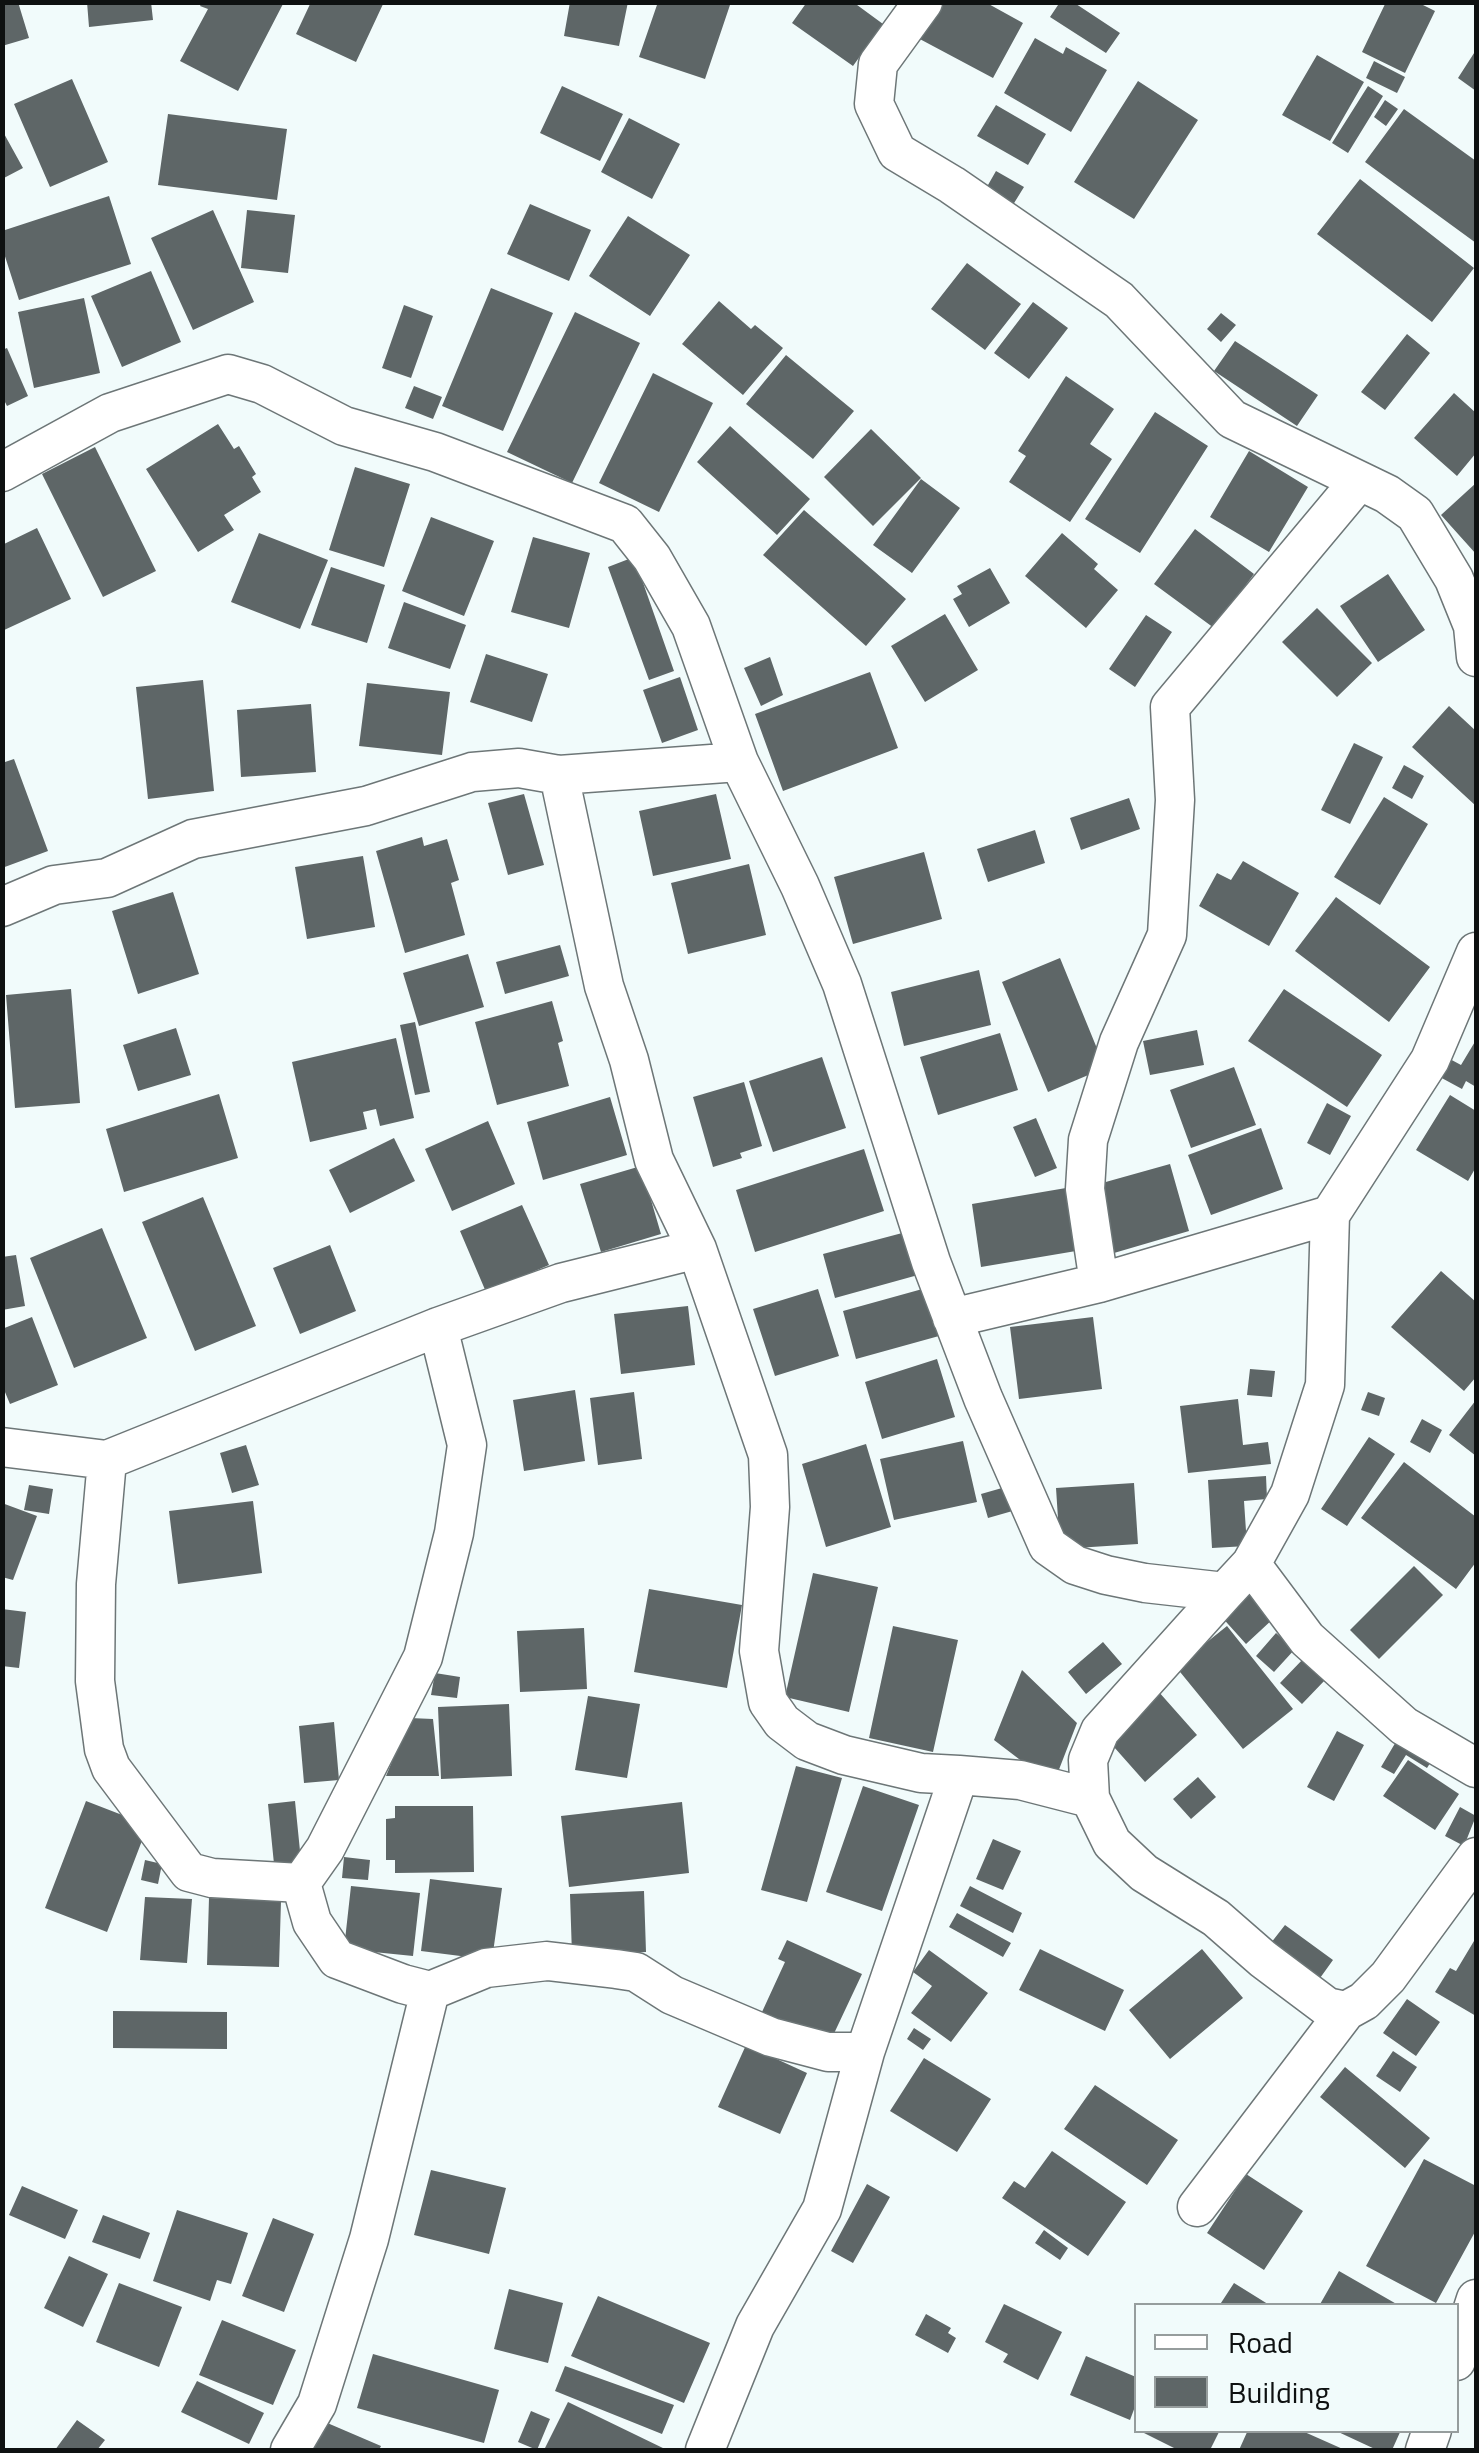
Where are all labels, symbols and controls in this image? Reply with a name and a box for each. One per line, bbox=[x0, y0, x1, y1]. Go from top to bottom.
legend bbox=[1134, 2303, 1459, 2433]
text: Road bbox=[1228, 2319, 1293, 2365]
text: Building bbox=[1228, 2369, 1330, 2415]

